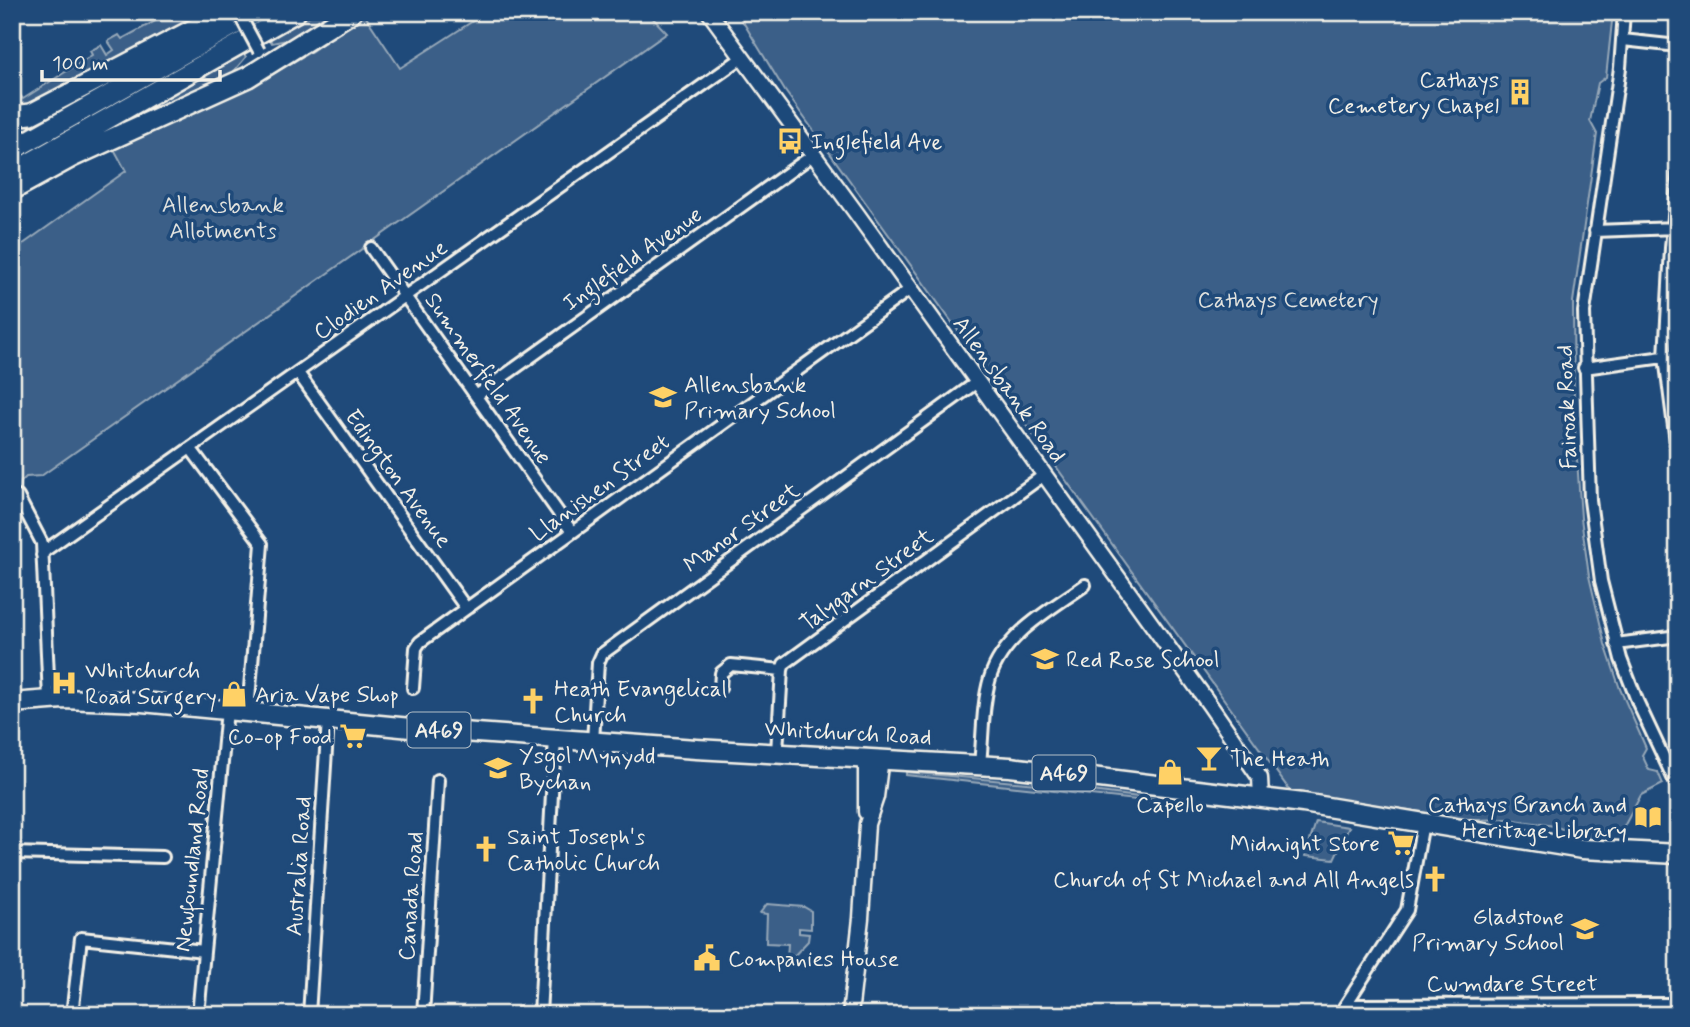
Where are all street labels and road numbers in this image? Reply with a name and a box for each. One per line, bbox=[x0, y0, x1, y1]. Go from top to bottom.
street label: Inglefield Avenue bbox=[558, 200, 710, 320]
street label: Clodien Avenue bbox=[308, 233, 454, 348]
street label: Summerfield Avenue bbox=[417, 287, 558, 471]
street label: Allensbank Road bbox=[945, 311, 1072, 470]
street label: Fairoak Road bbox=[1551, 344, 1585, 470]
street label: Edington Avenue bbox=[335, 404, 458, 556]
street label: Llanishen Street bbox=[524, 428, 676, 549]
street label: Manor Street bbox=[678, 476, 807, 581]
street label: Talygarn Street bbox=[794, 522, 940, 639]
road number: A469 bbox=[408, 712, 471, 748]
street label: Whitchurch Road bbox=[763, 715, 932, 753]
road number: A469 bbox=[1032, 756, 1096, 790]
street label: Newfoundland Road bbox=[168, 767, 219, 954]
street label: Australia Road bbox=[280, 795, 320, 937]
street label: Canada Road bbox=[393, 830, 431, 962]
street label: Cwmdare Street bbox=[1426, 970, 1598, 1000]

